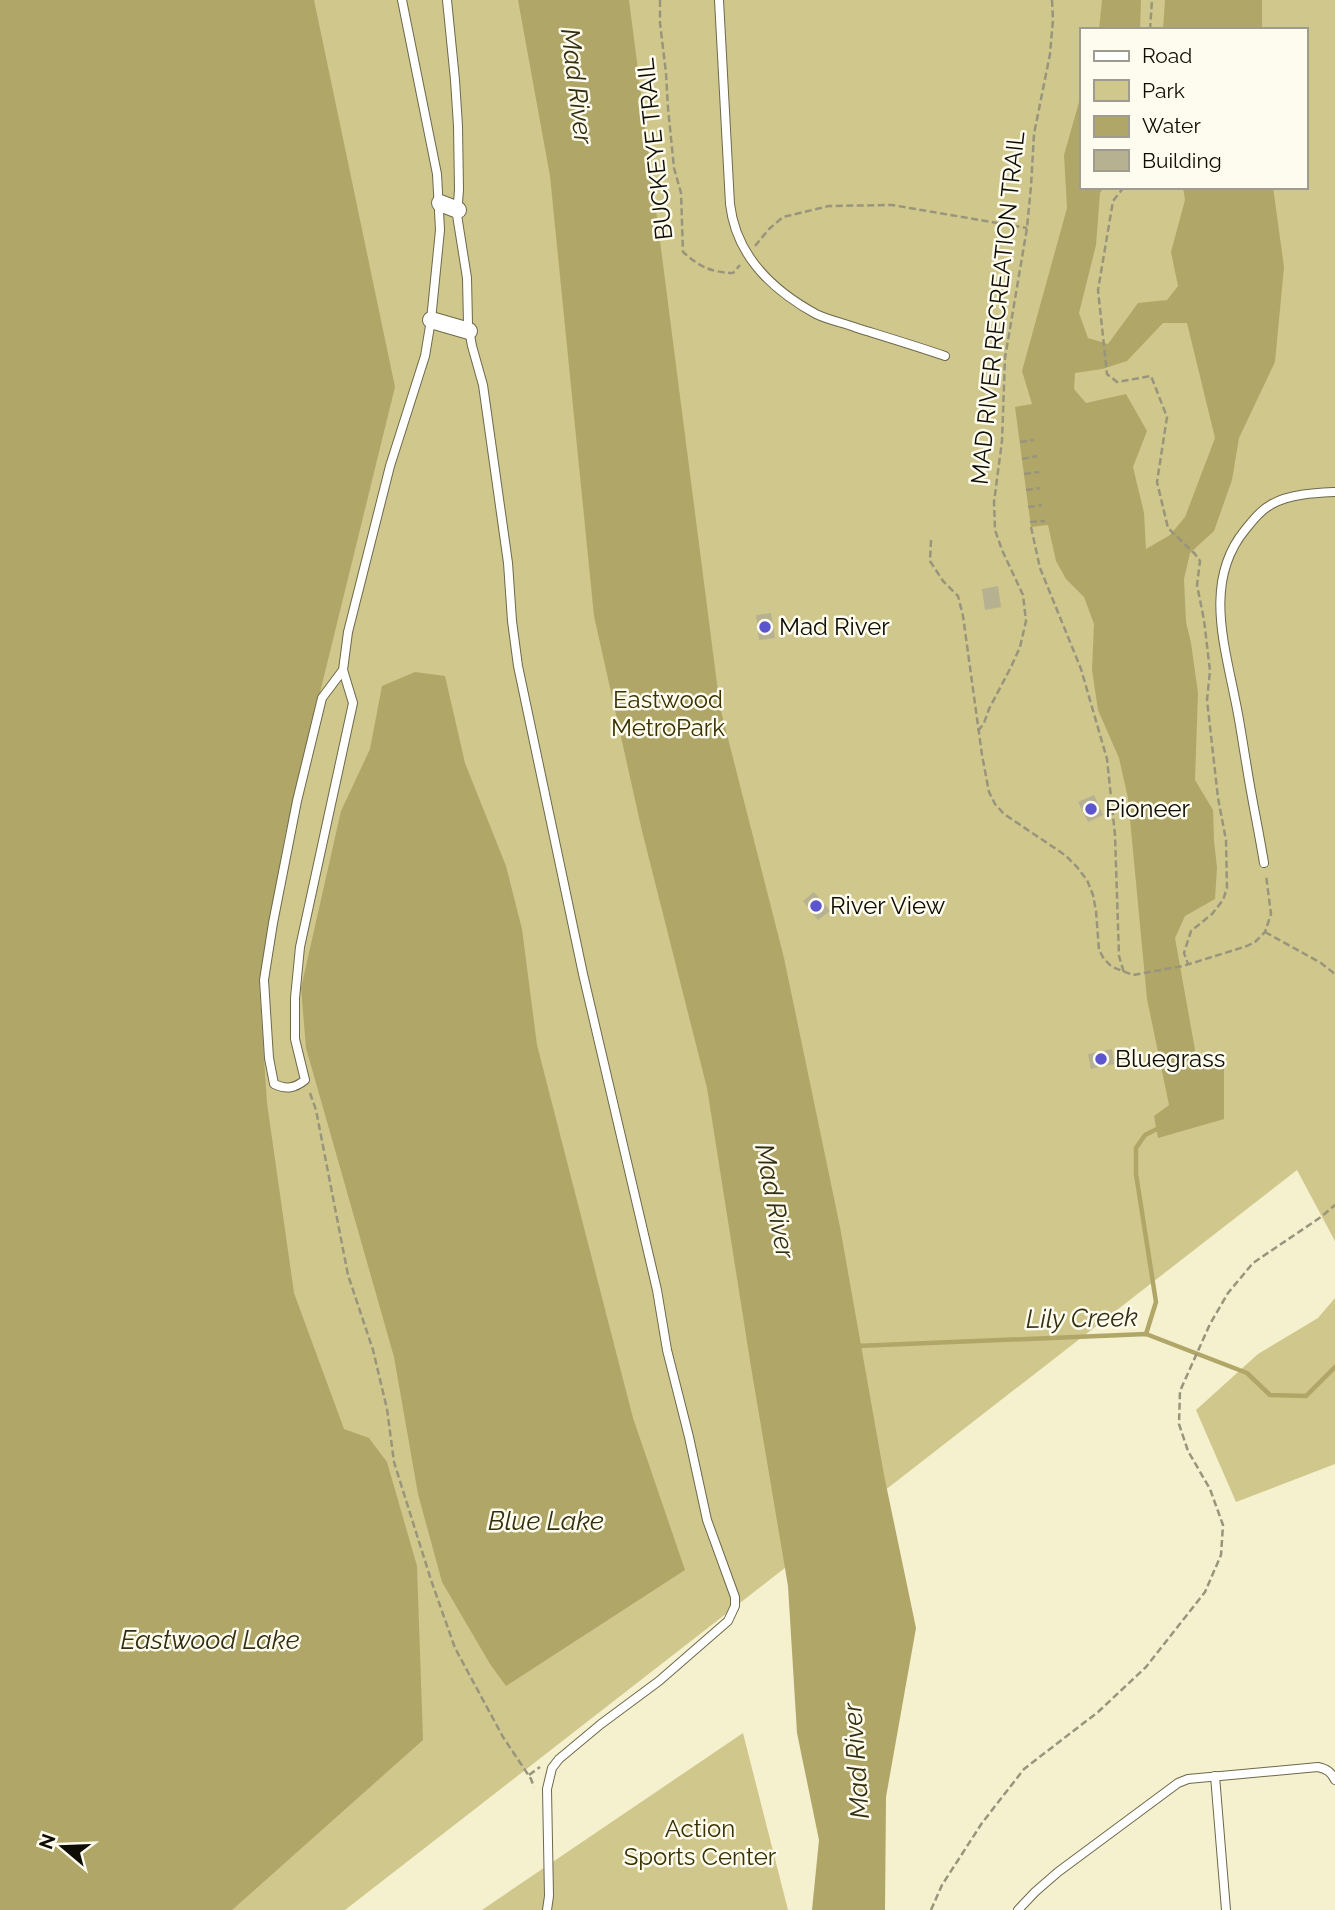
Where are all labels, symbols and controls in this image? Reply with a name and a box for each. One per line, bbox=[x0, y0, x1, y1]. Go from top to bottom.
water label: Mad River bbox=[555, 26, 599, 147]
legend bbox=[1080, 28, 1307, 189]
text: Road bbox=[1142, 43, 1192, 68]
street label: BUCKEYE TRAIL bbox=[631, 57, 678, 241]
text: Park bbox=[1142, 78, 1185, 103]
text: Water bbox=[1142, 113, 1201, 138]
street label: MAD RIVER RECREATION TRAIL bbox=[965, 130, 1030, 486]
text: Building bbox=[1142, 148, 1222, 173]
place label: Mad River bbox=[779, 612, 890, 641]
marker: Mad River bbox=[757, 619, 773, 635]
park label: Eastwood MetroPark bbox=[611, 685, 725, 742]
place label: Pioneer bbox=[1105, 794, 1191, 823]
marker: Pioneer bbox=[1083, 801, 1099, 817]
place label: River View bbox=[830, 891, 946, 920]
marker: River View bbox=[808, 898, 824, 914]
place label: Bluegrass bbox=[1115, 1044, 1225, 1073]
marker: Bluegrass bbox=[1093, 1051, 1109, 1067]
water label: Mad River bbox=[749, 1141, 801, 1262]
water label: Lily Creek bbox=[1026, 1302, 1138, 1334]
water label: Blue Lake bbox=[488, 1506, 604, 1536]
water label: Eastwood Lake bbox=[120, 1625, 300, 1655]
water label: Mad River bbox=[837, 1701, 875, 1820]
north arrow bbox=[28, 1812, 98, 1882]
park label: Action Sports Center bbox=[624, 1814, 777, 1871]
text: N bbox=[34, 1831, 60, 1852]

